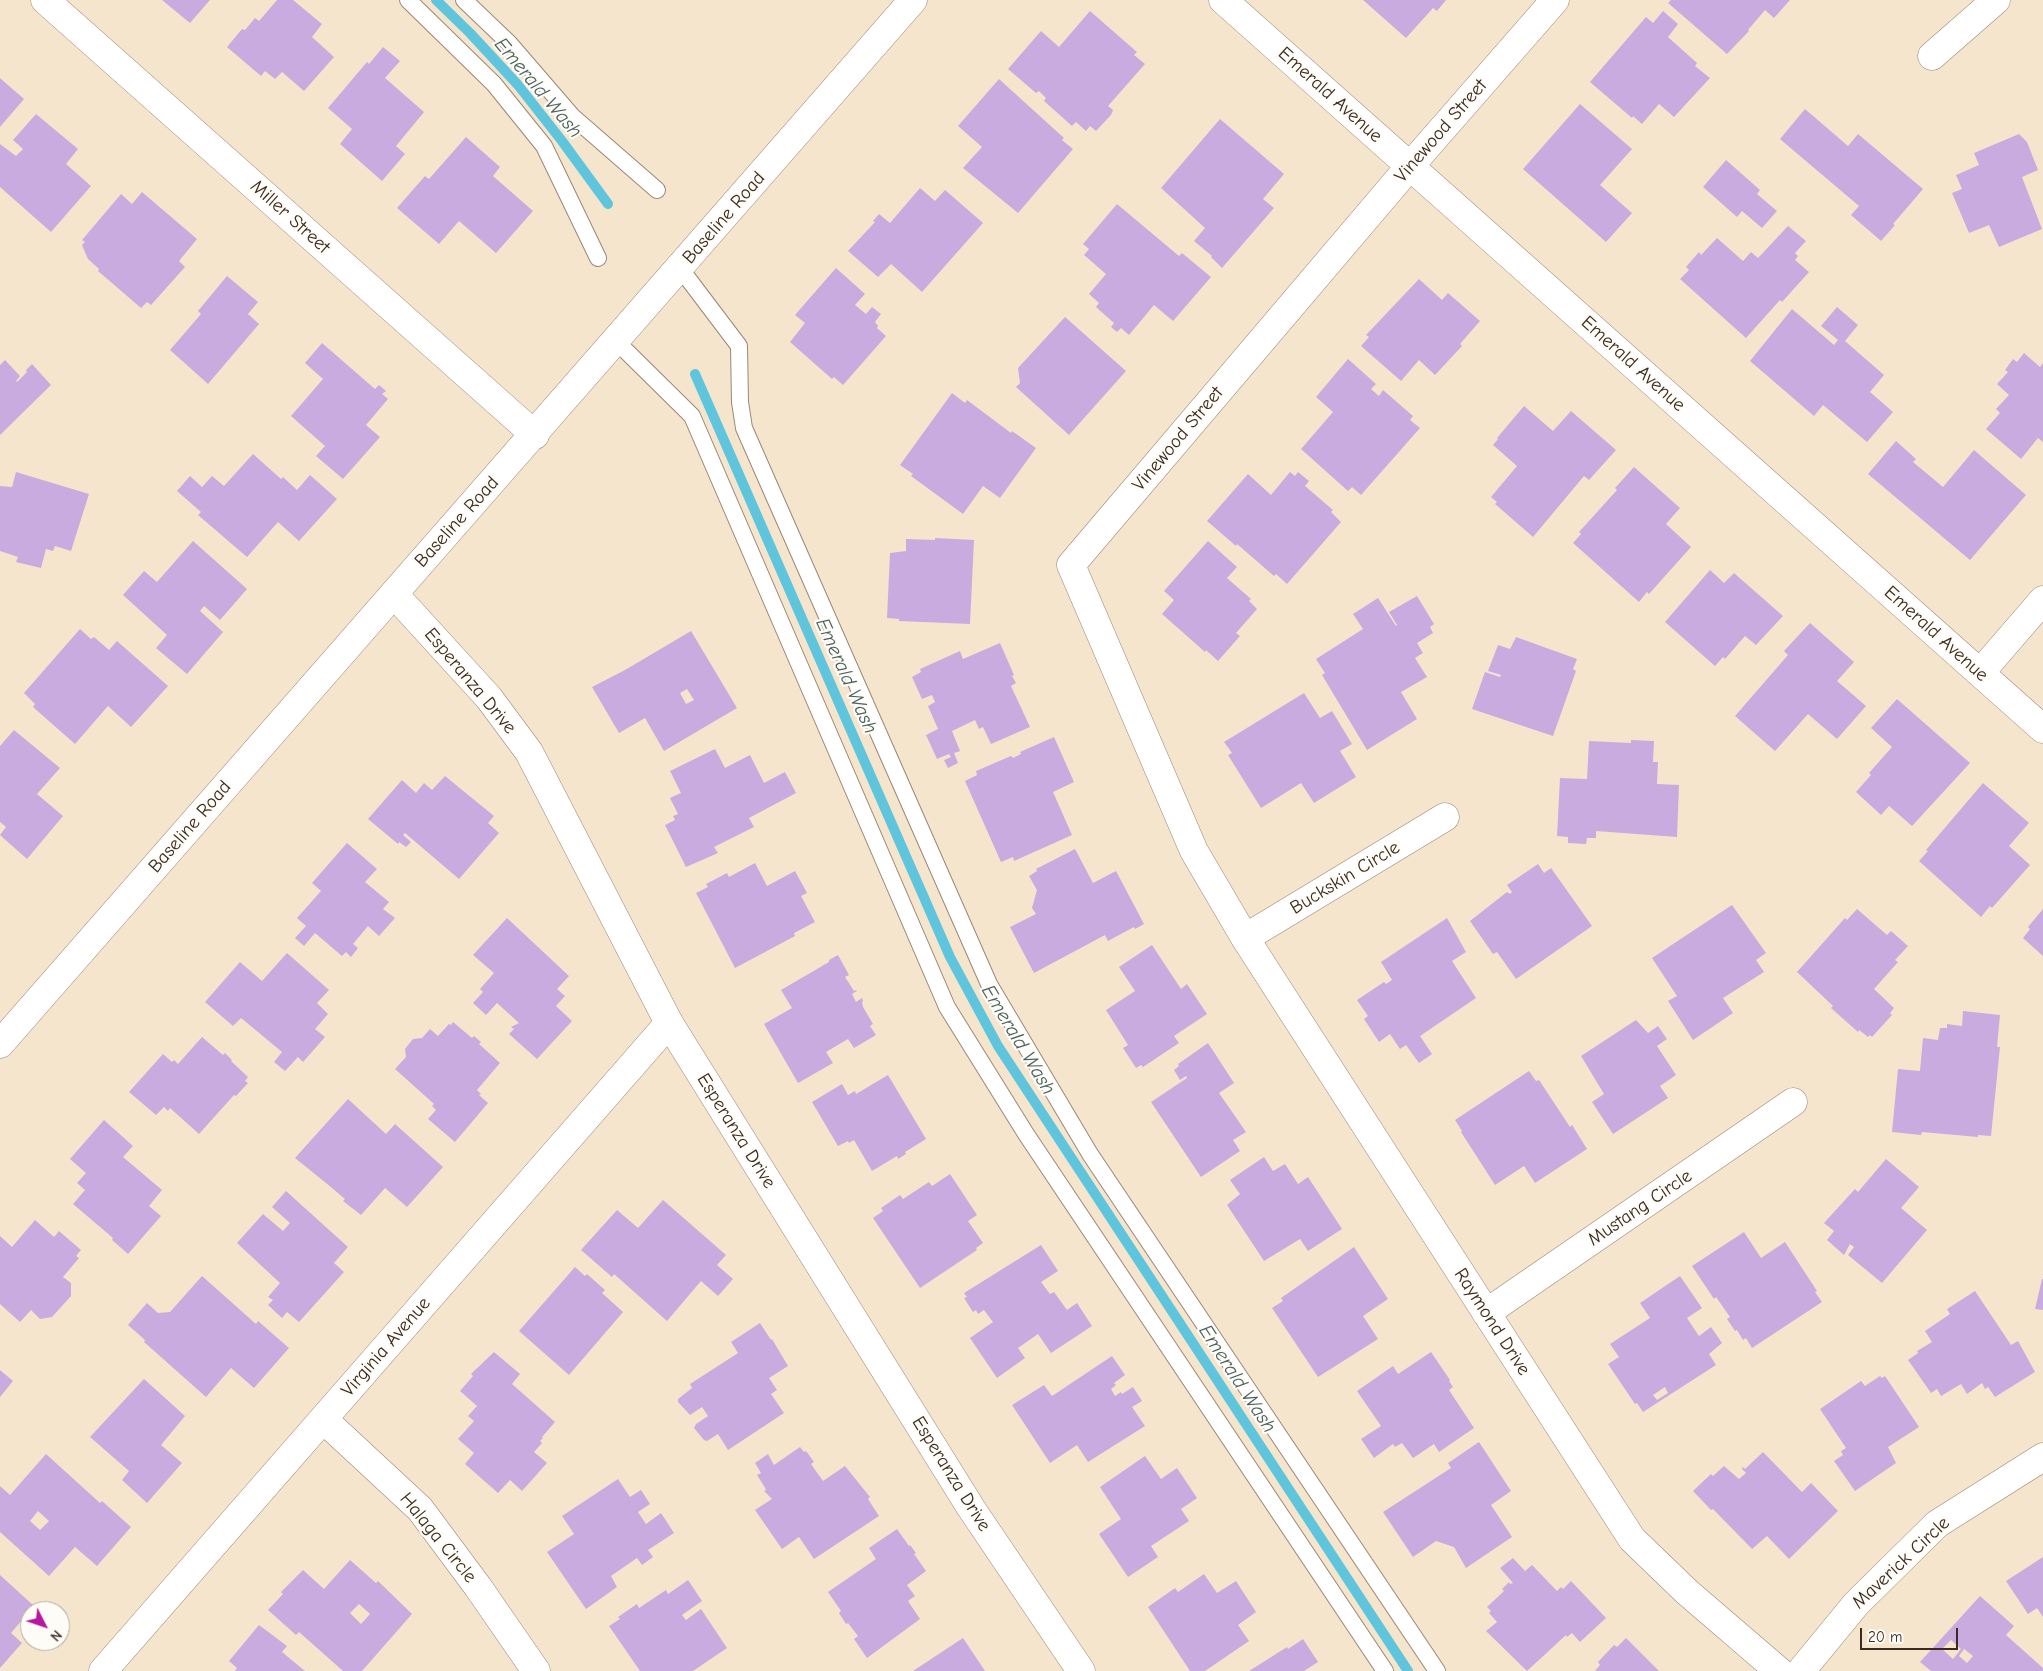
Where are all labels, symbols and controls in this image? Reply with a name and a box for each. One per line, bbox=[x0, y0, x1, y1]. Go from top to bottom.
water label: Emerald Wash bbox=[489, 33, 587, 143]
street label: Emerald Avenue bbox=[1273, 42, 1387, 148]
street label: Vinewood Street bbox=[1390, 75, 1492, 187]
street label: Baseline Road bbox=[678, 167, 770, 269]
street label: Miller Street bbox=[245, 175, 335, 259]
street label: Emerald Avenue bbox=[1576, 311, 1690, 417]
street label: Vinewood Street bbox=[1128, 382, 1228, 496]
street label: Baseline Road bbox=[410, 472, 504, 572]
street label: Emerald Avenue bbox=[1879, 581, 1993, 687]
water label: Emerald Wash bbox=[810, 615, 882, 737]
street label: Esperanza Drive bbox=[419, 623, 521, 739]
street label: Baseline Road bbox=[144, 776, 236, 878]
street label: Buckskin Circle bbox=[1286, 836, 1404, 920]
water label: Emerald Wash bbox=[976, 981, 1060, 1099]
street label: Esperanza Drive bbox=[692, 1069, 780, 1193]
street label: Mustang Circle bbox=[1583, 1165, 1697, 1251]
street label: Raymond Drive bbox=[1449, 1264, 1535, 1380]
street label: Virginia Avenue bbox=[336, 1292, 436, 1402]
water label: Emerald Wash bbox=[1193, 1320, 1281, 1438]
street label: Esperanza Drive bbox=[907, 1412, 995, 1536]
street label: Halaga Circle bbox=[395, 1488, 481, 1588]
street label: Maverick Circle bbox=[1847, 1512, 1955, 1614]
north arrow bbox=[20, 1601, 70, 1651]
scale bar bbox=[1863, 1618, 1960, 1650]
text: N bbox=[47, 1626, 65, 1645]
text: 20 m bbox=[1868, 1628, 1902, 1646]

